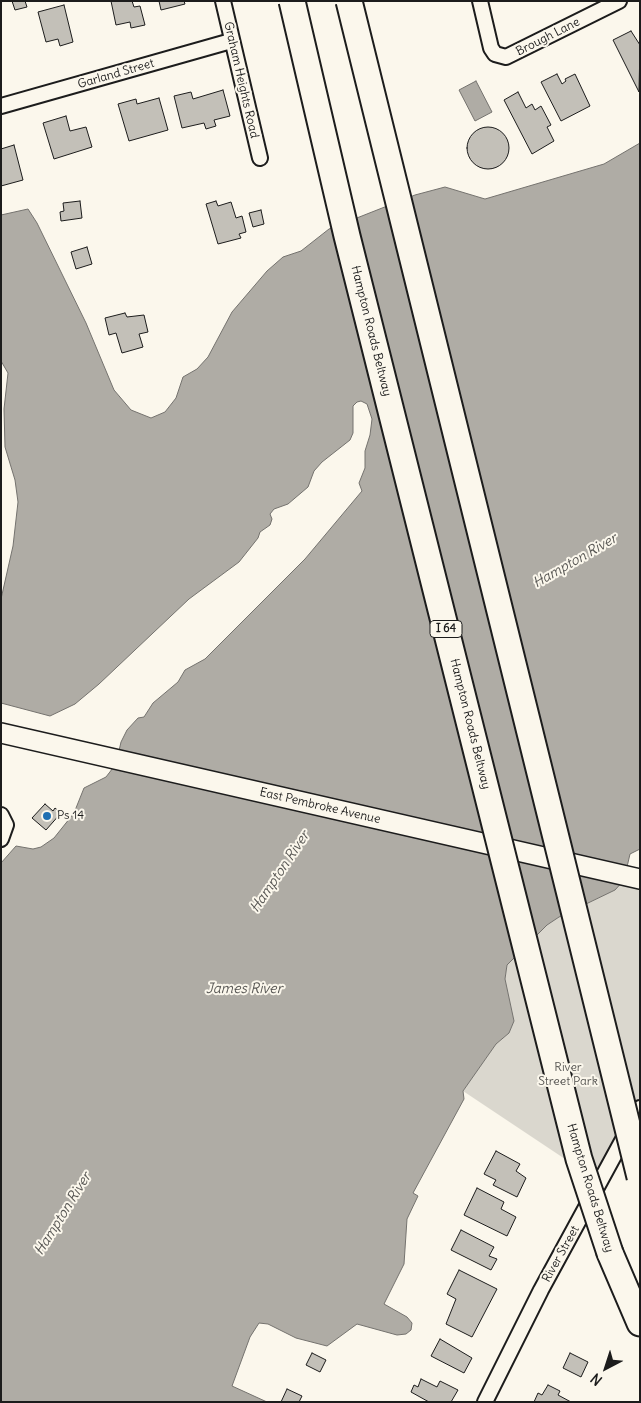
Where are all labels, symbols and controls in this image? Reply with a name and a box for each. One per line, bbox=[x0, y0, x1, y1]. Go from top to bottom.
street label: Brough Lane bbox=[514, 15, 582, 59]
street label: Graham Heights Road bbox=[221, 20, 261, 140]
street label: Garland Street bbox=[76, 56, 156, 92]
street label: Hampton Roads Beltway bbox=[348, 264, 394, 398]
water label: Hampton River bbox=[530, 530, 620, 592]
road number: I 64 bbox=[430, 620, 462, 638]
street label: Hampton Roads Beltway bbox=[447, 657, 493, 791]
street label: East Pembroke Avenue bbox=[258, 785, 382, 827]
place label: Ps 14 bbox=[57, 809, 84, 823]
marker: Ps 14 bbox=[41, 810, 53, 822]
water label: Hampton River bbox=[247, 828, 313, 916]
water label: James River bbox=[206, 981, 282, 997]
park label: River Street Park bbox=[538, 1061, 598, 1089]
street label: Hampton Roads Beltway bbox=[564, 1122, 616, 1254]
water label: Hampton River bbox=[31, 1170, 95, 1258]
street label: River Street bbox=[540, 1223, 582, 1285]
north arrow bbox=[581, 1343, 631, 1393]
text: N bbox=[587, 1369, 606, 1389]

